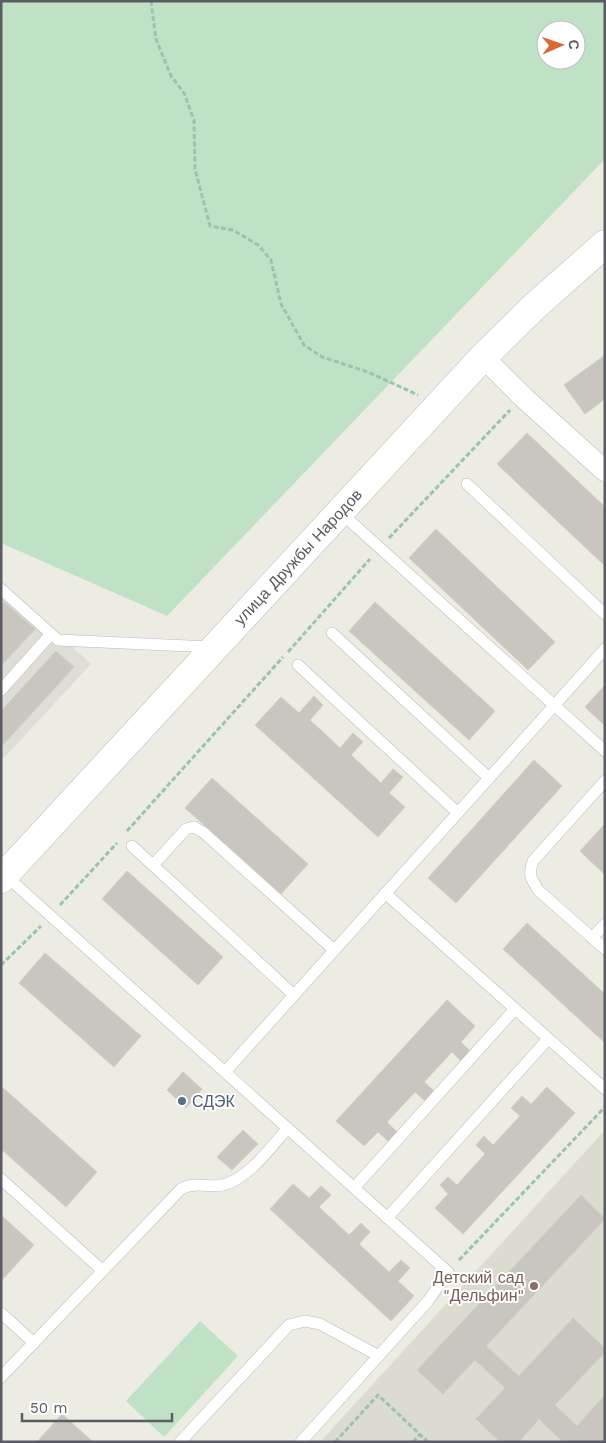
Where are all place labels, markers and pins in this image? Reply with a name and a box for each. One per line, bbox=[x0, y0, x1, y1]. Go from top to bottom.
place label: СДЭК bbox=[192, 1092, 236, 1111]
marker: СДЭК bbox=[176, 1095, 188, 1107]
place label: Детский сад "Дельфин" bbox=[433, 1268, 525, 1305]
marker: Детский сад "Дельфин" bbox=[528, 1280, 540, 1292]

